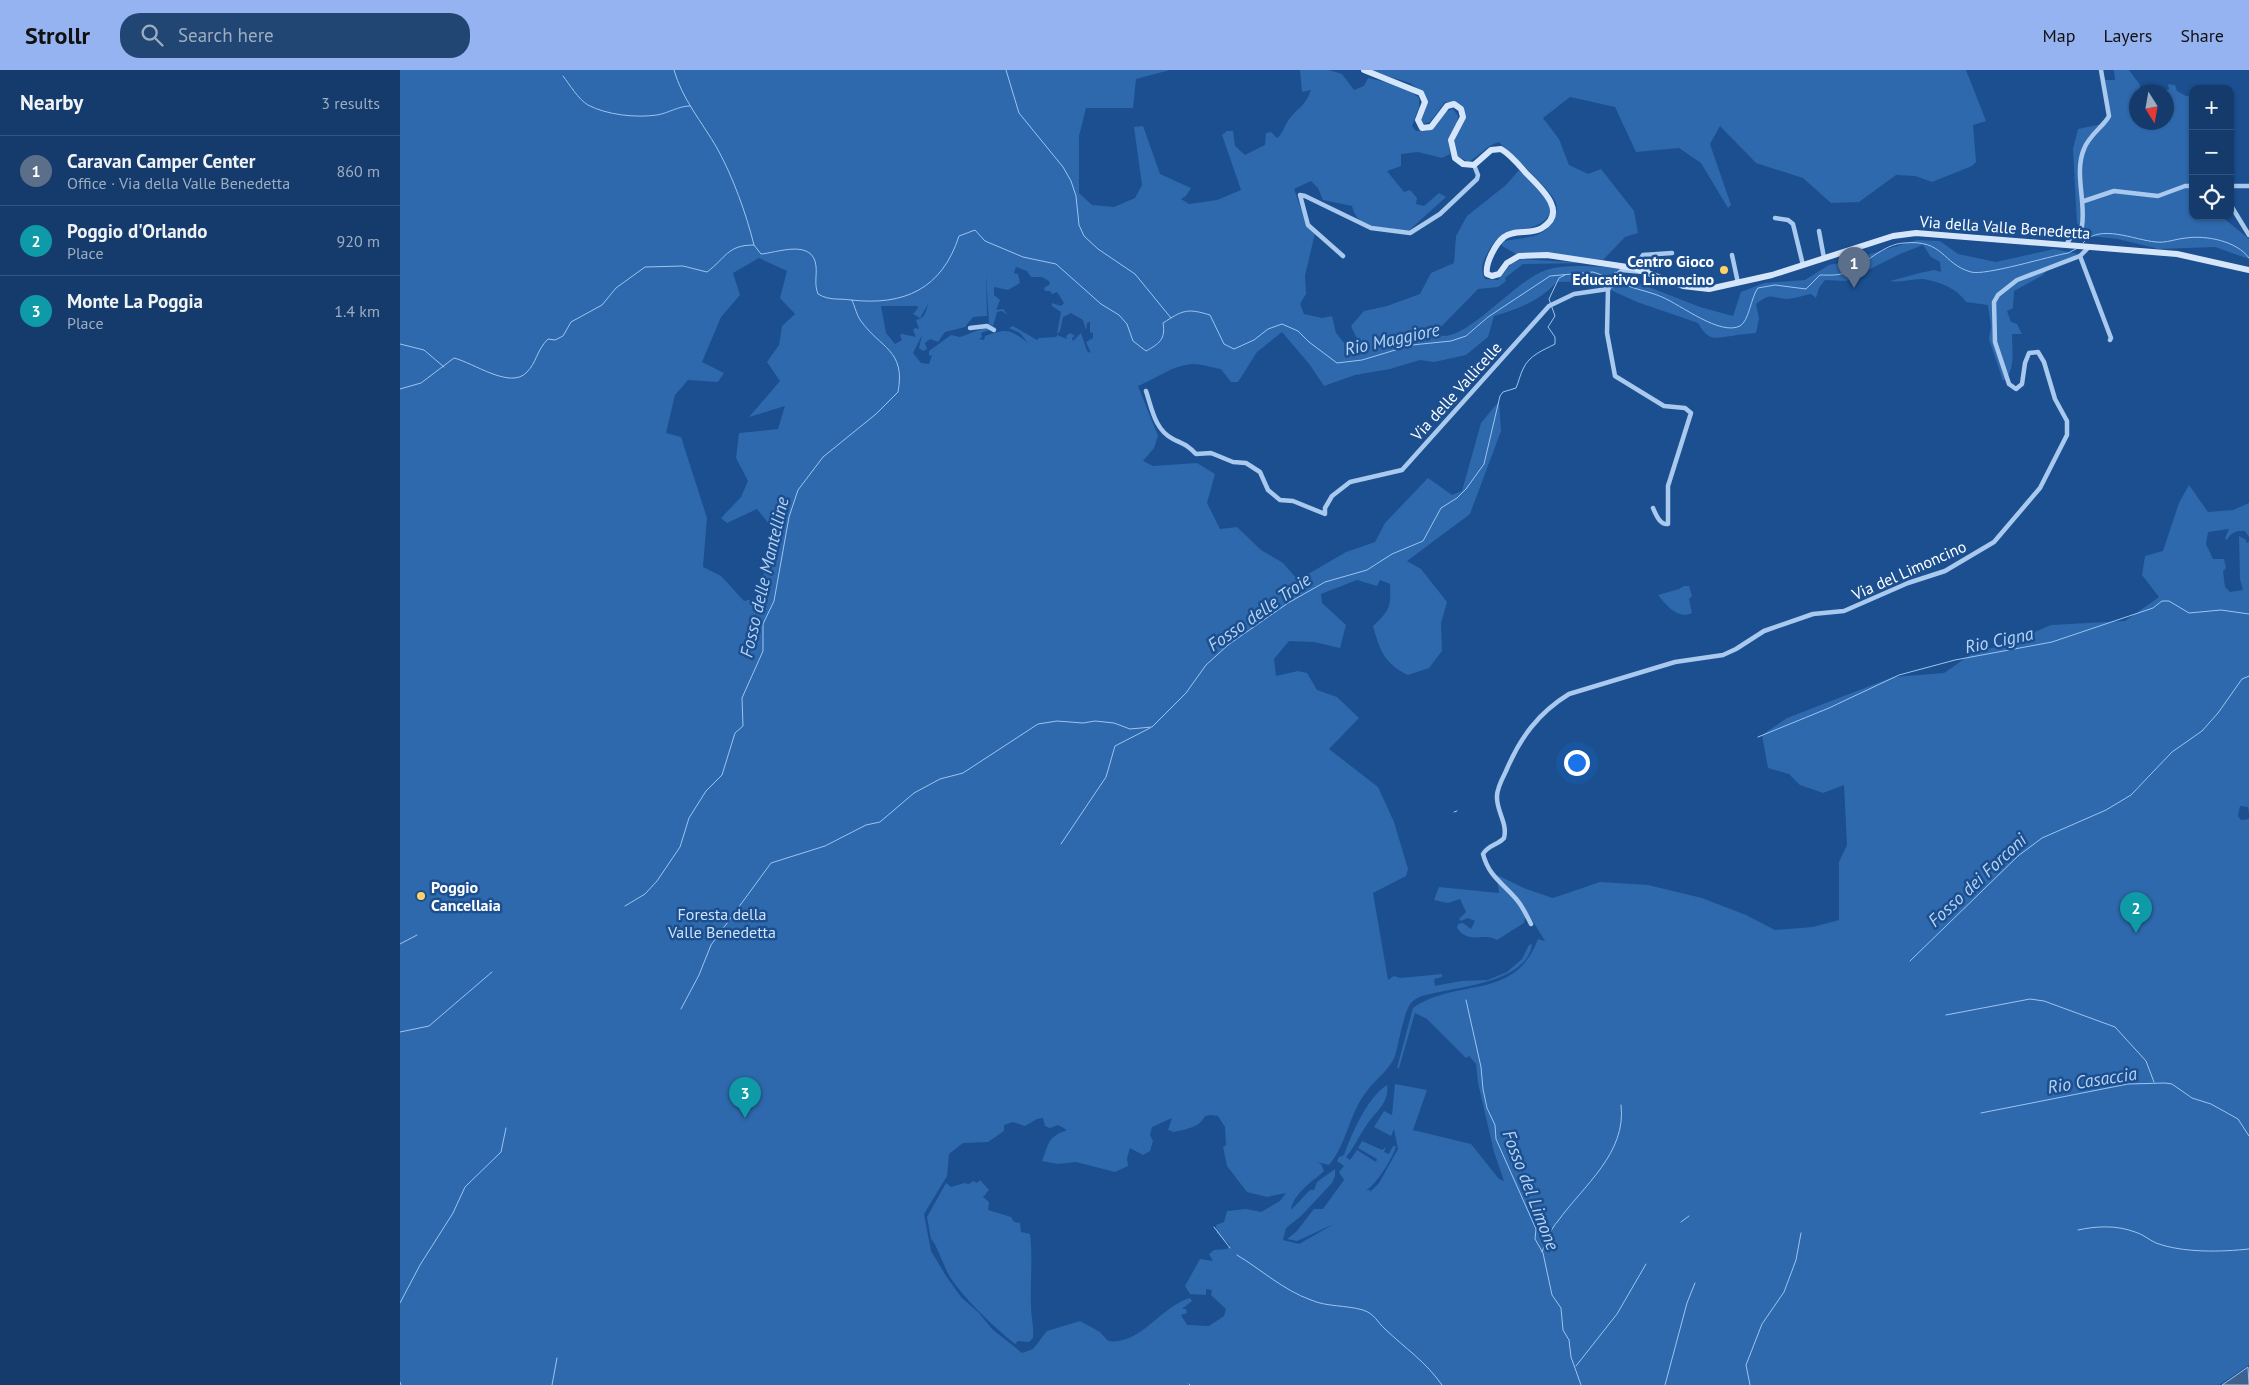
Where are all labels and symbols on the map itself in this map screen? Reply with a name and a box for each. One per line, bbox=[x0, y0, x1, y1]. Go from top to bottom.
north arrow bbox=[2129, 85, 2174, 130]
street label: Via della Valle Benedetta bbox=[1918, 211, 2091, 243]
pin: 1 bbox=[1838, 247, 1870, 288]
place label: Centro Gioco Educativo Limoncino bbox=[1572, 251, 1714, 289]
marker: Centro Gioco Educativo Limoncino bbox=[1718, 264, 1730, 276]
water label: Rio Maggiore bbox=[1342, 318, 1442, 360]
street label: Via delle Vallicelle bbox=[1406, 338, 1506, 445]
water label: Fosso delle Mantelline bbox=[734, 494, 794, 660]
street label: Via del Limoncino bbox=[1848, 536, 1969, 605]
water label: Fosso delle Troie bbox=[1203, 567, 1316, 656]
water label: Rio Cigna bbox=[1963, 621, 2036, 658]
your location bbox=[1564, 750, 1590, 776]
water label: Fosso dei Forconi bbox=[1923, 827, 2032, 932]
place label: Poggio Cancellaia bbox=[431, 877, 501, 915]
marker: Poggio Cancellaia bbox=[415, 890, 427, 902]
pin: 2 bbox=[2120, 892, 2152, 933]
park label: Foresta della Valle Benedetta bbox=[667, 904, 776, 942]
water label: Rio Casaccia bbox=[2046, 1062, 2139, 1098]
pin: 3 bbox=[729, 1077, 761, 1118]
water label: Fosso del Limone bbox=[1498, 1127, 1565, 1254]

